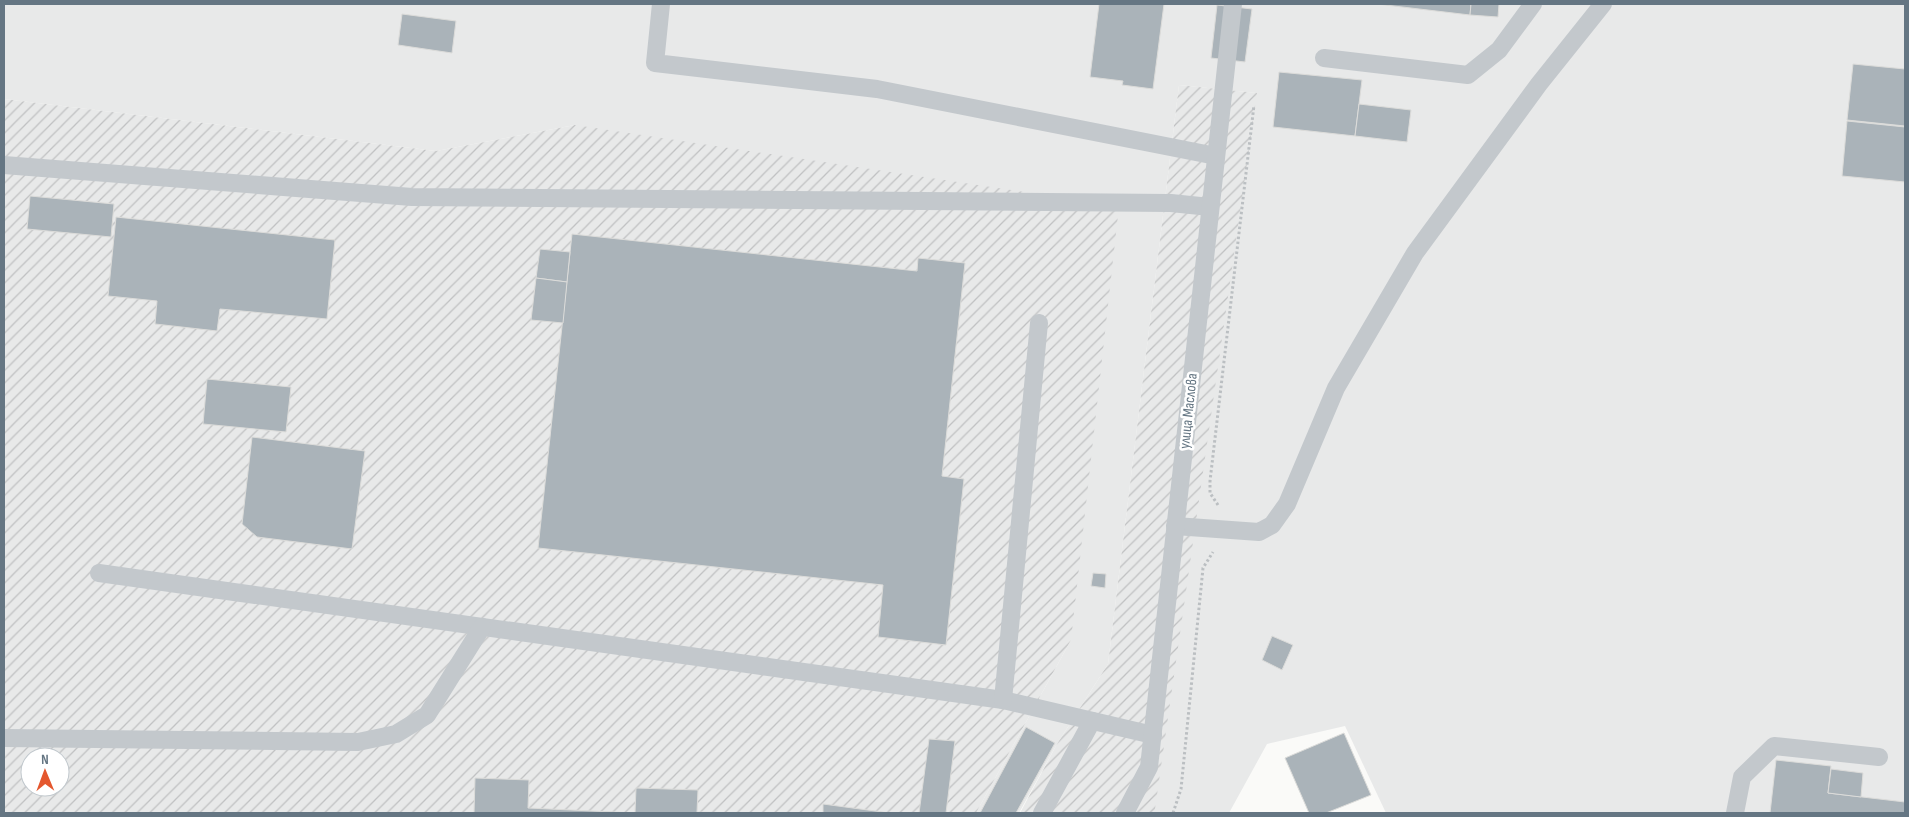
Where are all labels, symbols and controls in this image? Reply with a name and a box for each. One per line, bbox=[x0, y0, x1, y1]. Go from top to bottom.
street label: улица Маслова bbox=[1175, 372, 1202, 450]
north arrow bbox=[20, 747, 70, 797]
text: N bbox=[41, 751, 49, 768]

